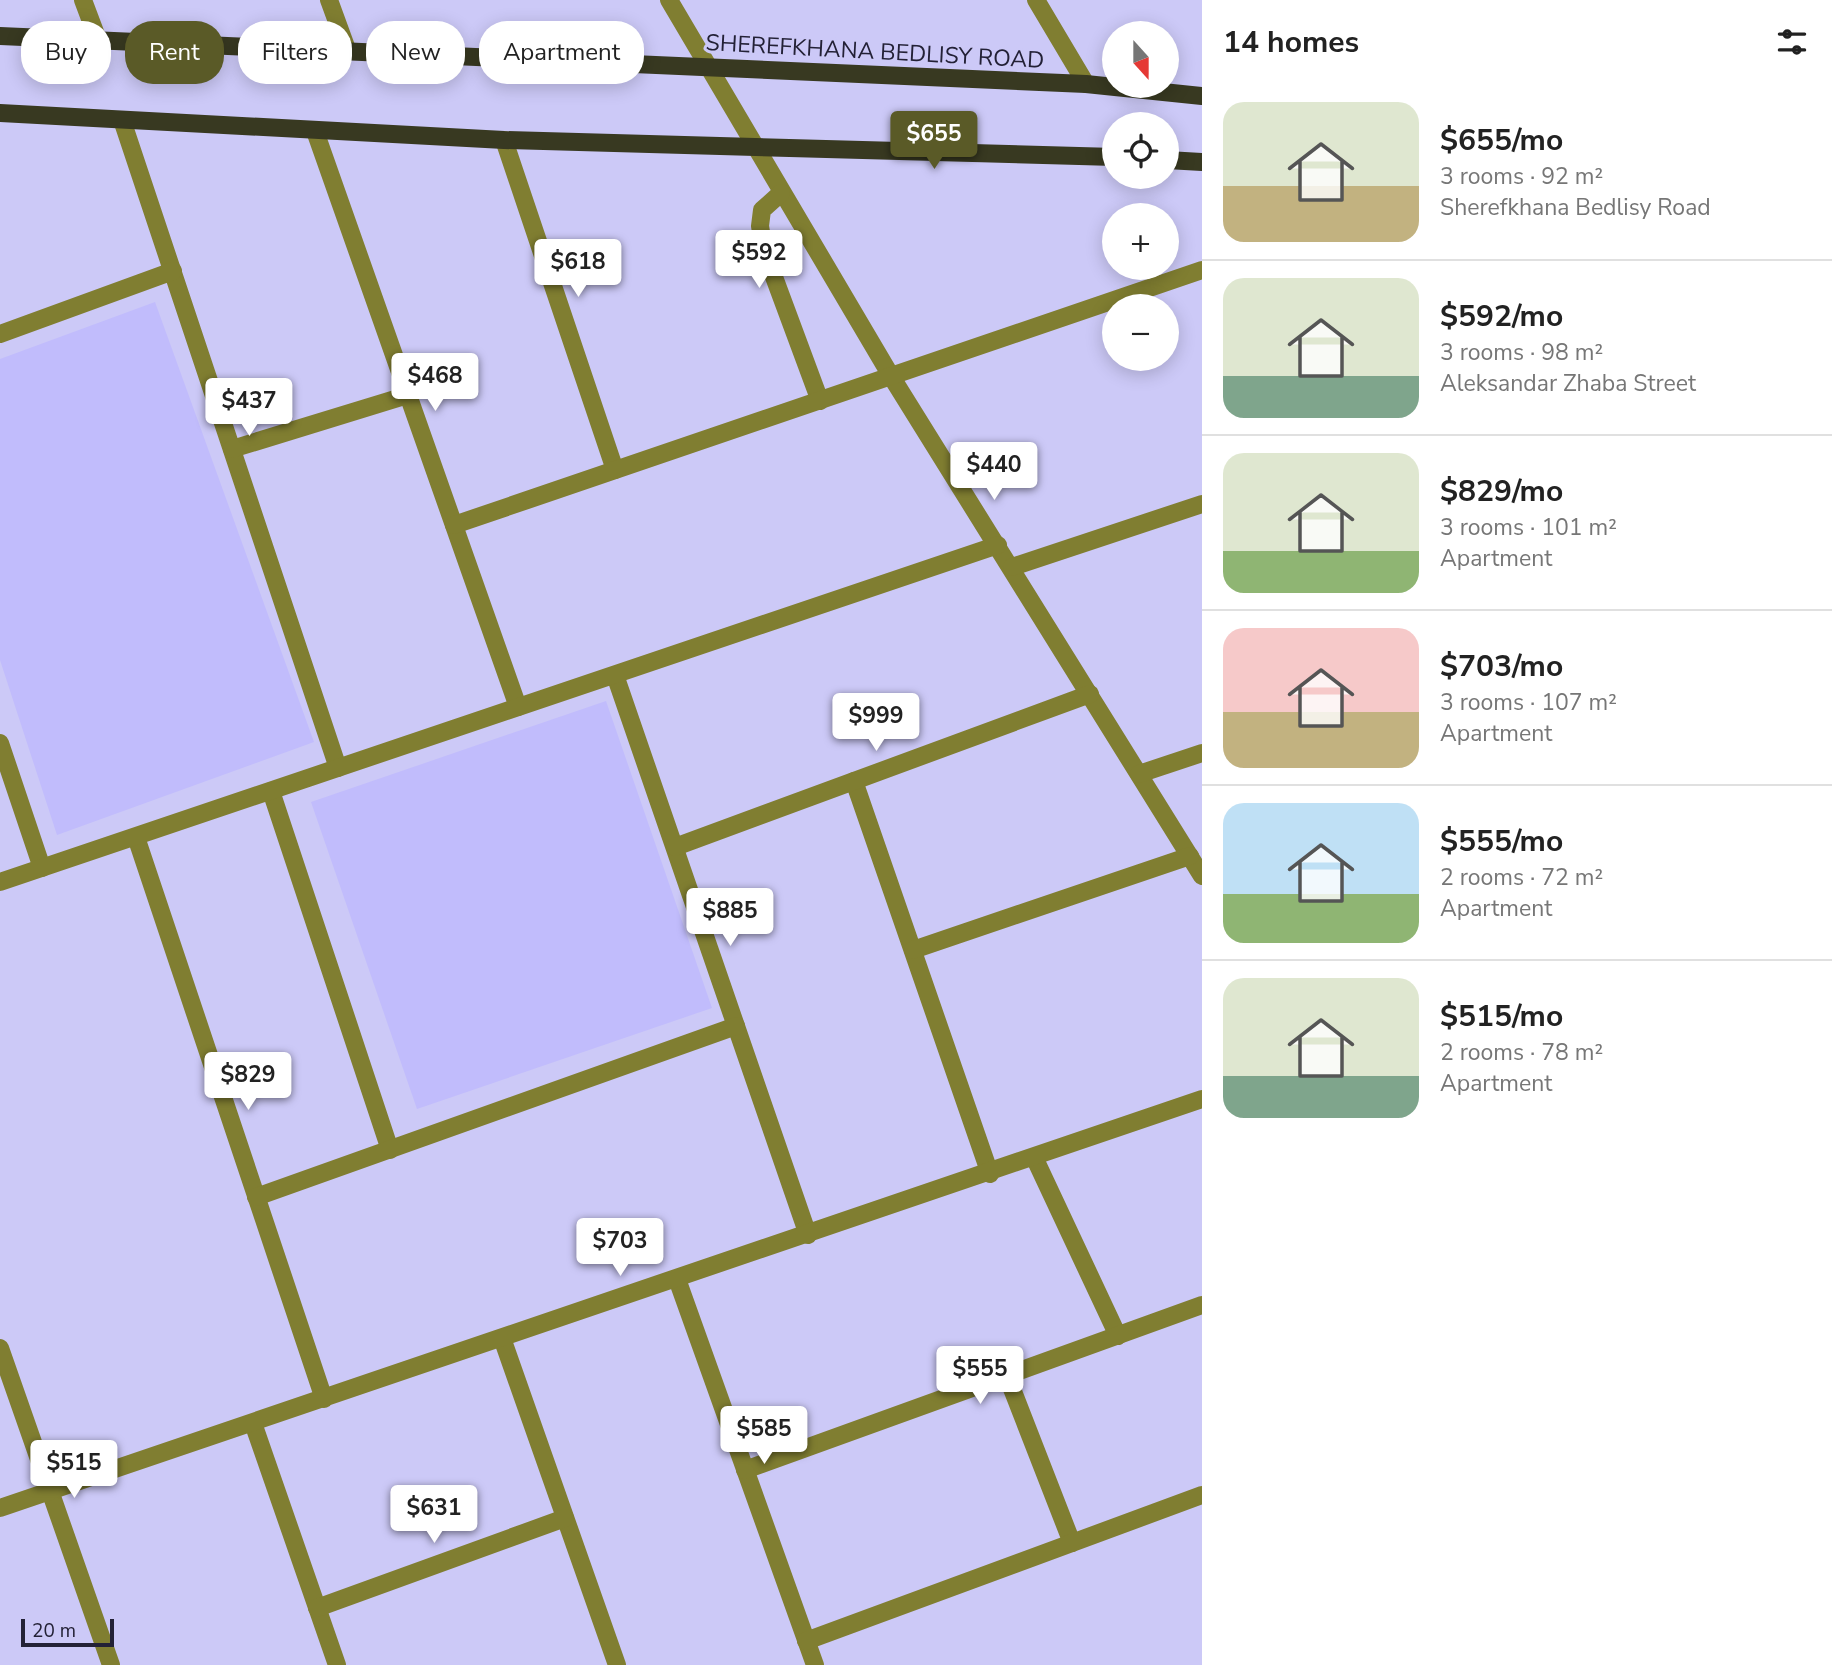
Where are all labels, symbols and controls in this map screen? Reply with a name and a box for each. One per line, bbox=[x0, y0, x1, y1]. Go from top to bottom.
chip: Buy bbox=[21, 21, 111, 84]
chip: Rent bbox=[125, 21, 224, 84]
chip: Filters bbox=[238, 21, 352, 84]
chip: New bbox=[366, 21, 465, 84]
chip: Apartment bbox=[479, 21, 644, 84]
north arrow bbox=[1102, 21, 1180, 98]
map controls bbox=[1102, 21, 1179, 371]
text: 14 homes bbox=[1223, 22, 1359, 63]
icon: filters bbox=[1773, 23, 1811, 61]
street label: SHEREFKHANA BEDLISY ROAD bbox=[705, 27, 1045, 76]
pin: $655 bbox=[893, 111, 975, 171]
button: locate bbox=[1102, 112, 1179, 189]
text: $655 bbox=[906, 118, 962, 149]
text: $655/mo bbox=[1440, 120, 1563, 161]
icon: home bbox=[1279, 130, 1363, 214]
text: 3 rooms · 92 m² bbox=[1440, 161, 1603, 192]
text: Sherefkhana Bedlisy Road bbox=[1440, 192, 1711, 223]
button: + bbox=[1102, 203, 1179, 280]
pin: $592 bbox=[718, 230, 800, 290]
text: $592 bbox=[731, 237, 787, 268]
pin: $618 bbox=[537, 240, 619, 299]
text: $618 bbox=[550, 246, 606, 277]
button: − bbox=[1102, 294, 1179, 371]
text: $592/mo bbox=[1440, 296, 1563, 337]
icon: home bbox=[1279, 306, 1363, 390]
text: 3 rooms · 98 m² bbox=[1440, 337, 1603, 368]
pin: $468 bbox=[394, 354, 476, 413]
text: $468 bbox=[407, 360, 463, 391]
text: Aleksandar Zhaba Street bbox=[1440, 368, 1696, 399]
pin: $437 bbox=[208, 378, 290, 438]
text: $437 bbox=[221, 385, 277, 416]
pin: $440 bbox=[953, 442, 1035, 502]
text: $440 bbox=[966, 449, 1022, 480]
text: $829/mo bbox=[1440, 471, 1563, 512]
icon: home bbox=[1279, 481, 1363, 565]
text: 3 rooms · 101 m² bbox=[1440, 512, 1617, 543]
text: Apartment bbox=[1440, 543, 1552, 574]
text: $703/mo bbox=[1440, 646, 1563, 687]
icon: home bbox=[1279, 656, 1363, 740]
text: 3 rooms · 107 m² bbox=[1440, 687, 1617, 718]
pin: $999 bbox=[835, 694, 917, 753]
text: $999 bbox=[848, 700, 904, 731]
text: Apartment bbox=[1440, 718, 1552, 749]
text: $555/mo bbox=[1440, 821, 1563, 862]
icon: home bbox=[1279, 831, 1363, 915]
text: 2 rooms · 72 m² bbox=[1440, 862, 1603, 893]
pin: $885 bbox=[689, 888, 771, 948]
text: Apartment bbox=[1440, 893, 1552, 924]
text: $885 bbox=[702, 895, 758, 926]
text: $515/mo bbox=[1440, 996, 1563, 1037]
icon: home bbox=[1279, 1006, 1363, 1090]
text: 2 rooms · 78 m² bbox=[1440, 1037, 1603, 1068]
pin: $829 bbox=[207, 1052, 289, 1112]
text: $829 bbox=[220, 1059, 276, 1090]
text: Apartment bbox=[1440, 1068, 1552, 1099]
pin: $703 bbox=[579, 1218, 661, 1278]
text: $703 bbox=[592, 1225, 648, 1256]
pin: $555 bbox=[939, 1346, 1021, 1406]
text: $555 bbox=[952, 1353, 1008, 1384]
pin: $585 bbox=[723, 1406, 805, 1466]
text: $585 bbox=[736, 1413, 792, 1444]
pin: $515 bbox=[33, 1440, 115, 1500]
text: $515 bbox=[46, 1447, 102, 1478]
pin: $631 bbox=[393, 1486, 475, 1545]
text: $631 bbox=[406, 1492, 462, 1523]
scale bar bbox=[21, 1616, 114, 1648]
text: 20 m bbox=[32, 1618, 76, 1644]

